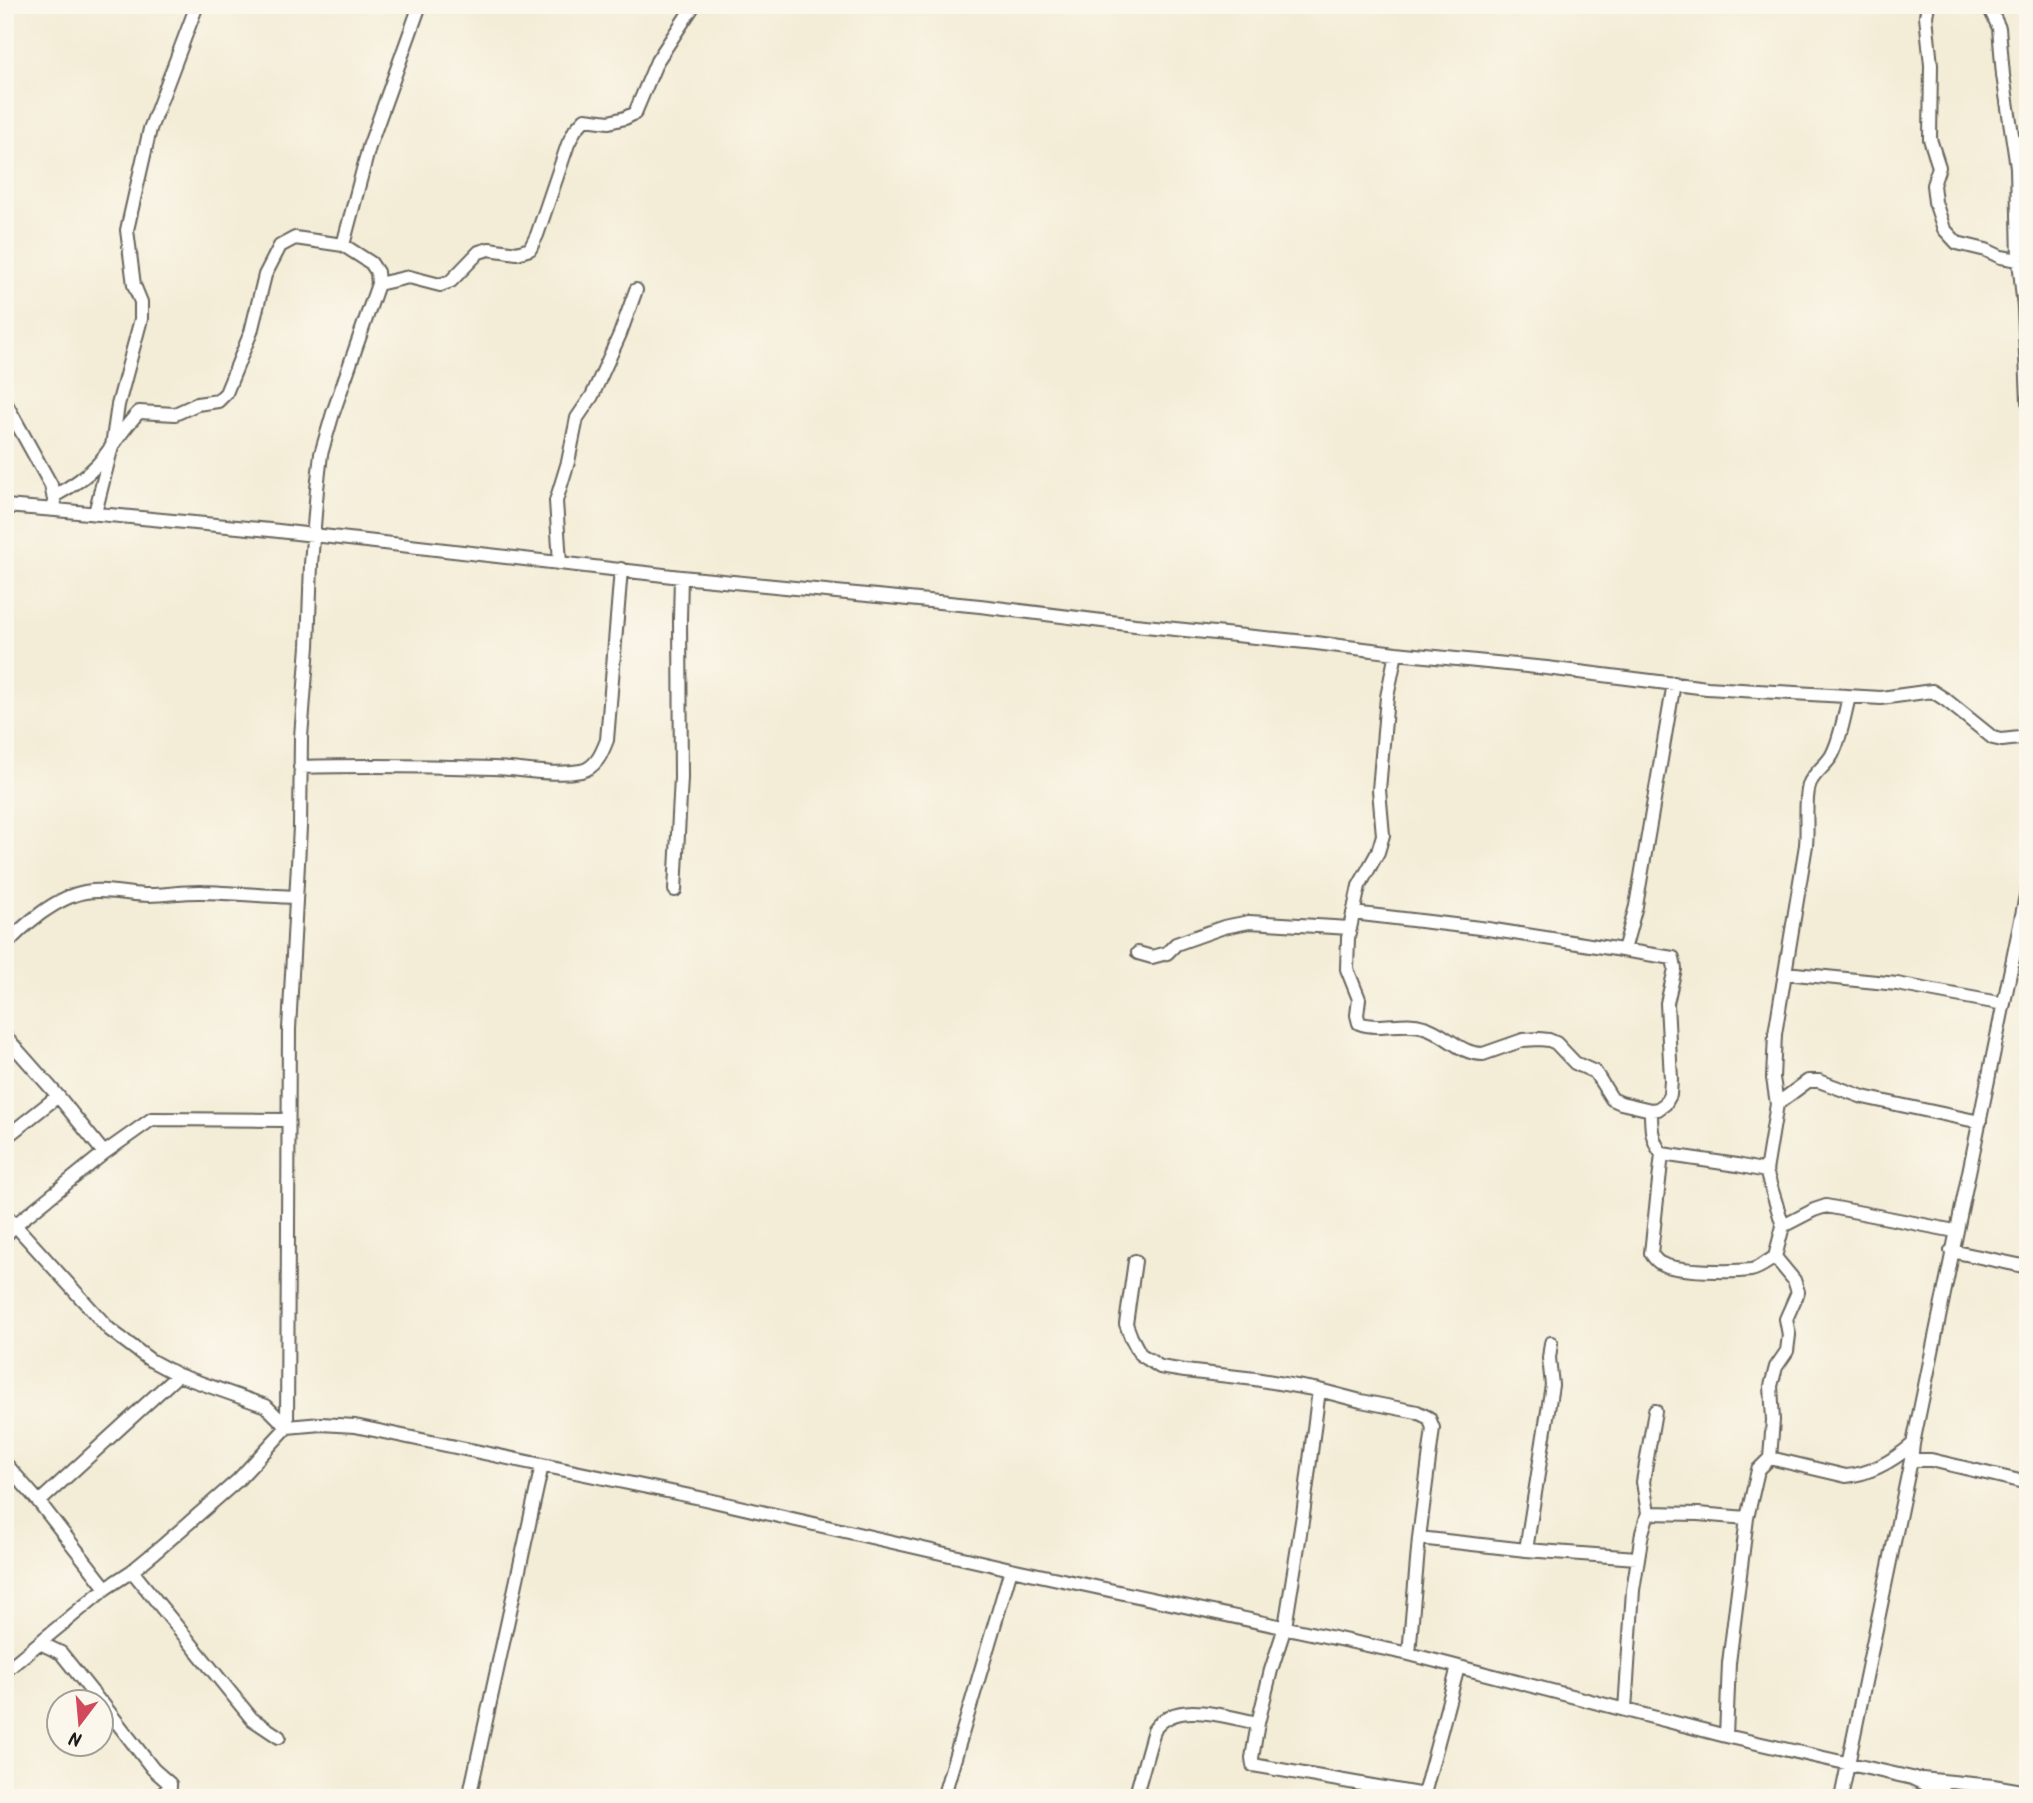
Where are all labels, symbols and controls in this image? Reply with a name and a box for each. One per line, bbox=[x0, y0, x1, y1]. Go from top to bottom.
north arrow bbox=[46, 1688, 116, 1758]
text: N bbox=[66, 1721, 86, 1753]

